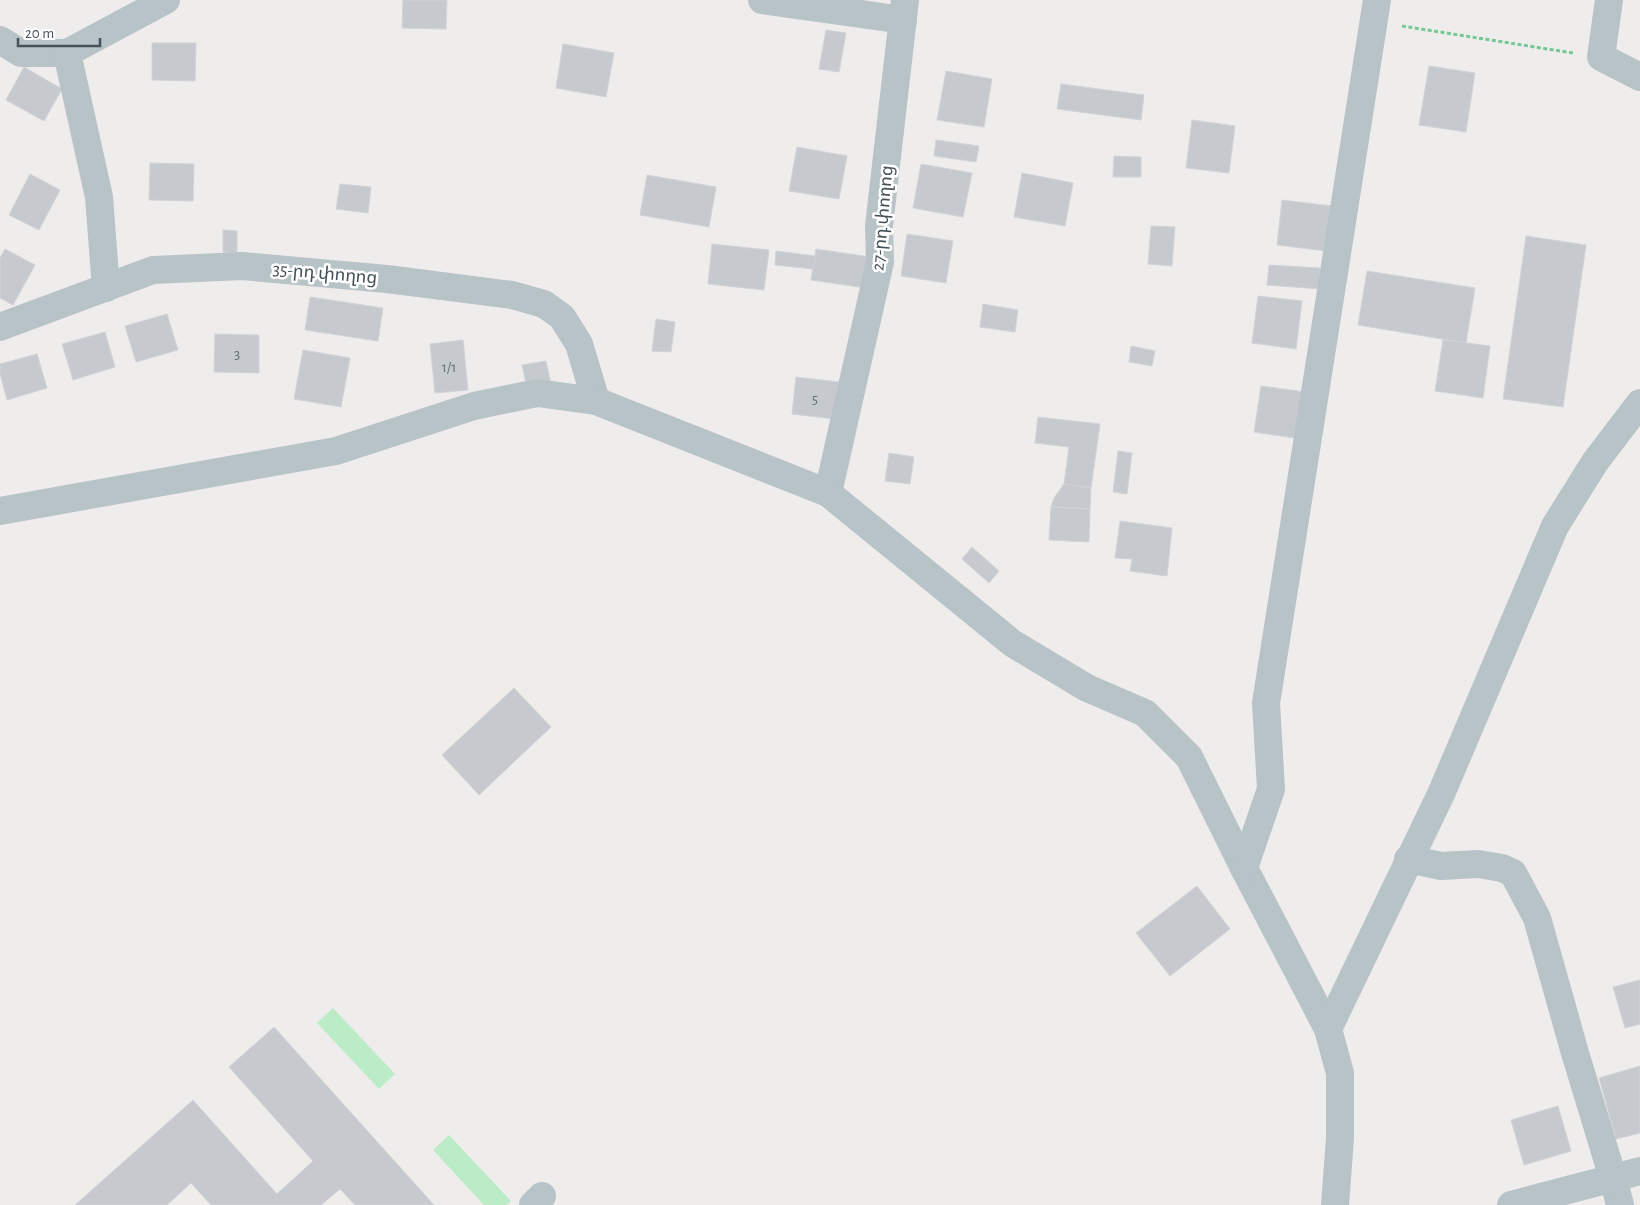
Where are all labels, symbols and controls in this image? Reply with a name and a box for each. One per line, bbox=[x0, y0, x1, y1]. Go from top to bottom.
scale bar bbox=[18, 15, 100, 47]
text: 20 m bbox=[25, 26, 54, 41]
street label: 27-րդ փողոց bbox=[869, 165, 897, 272]
street label: 35-րդ փողոց bbox=[272, 260, 378, 288]
house number: 3 bbox=[234, 347, 240, 362]
house number: 1/1 bbox=[442, 360, 456, 375]
house number: 5 bbox=[812, 392, 818, 407]

